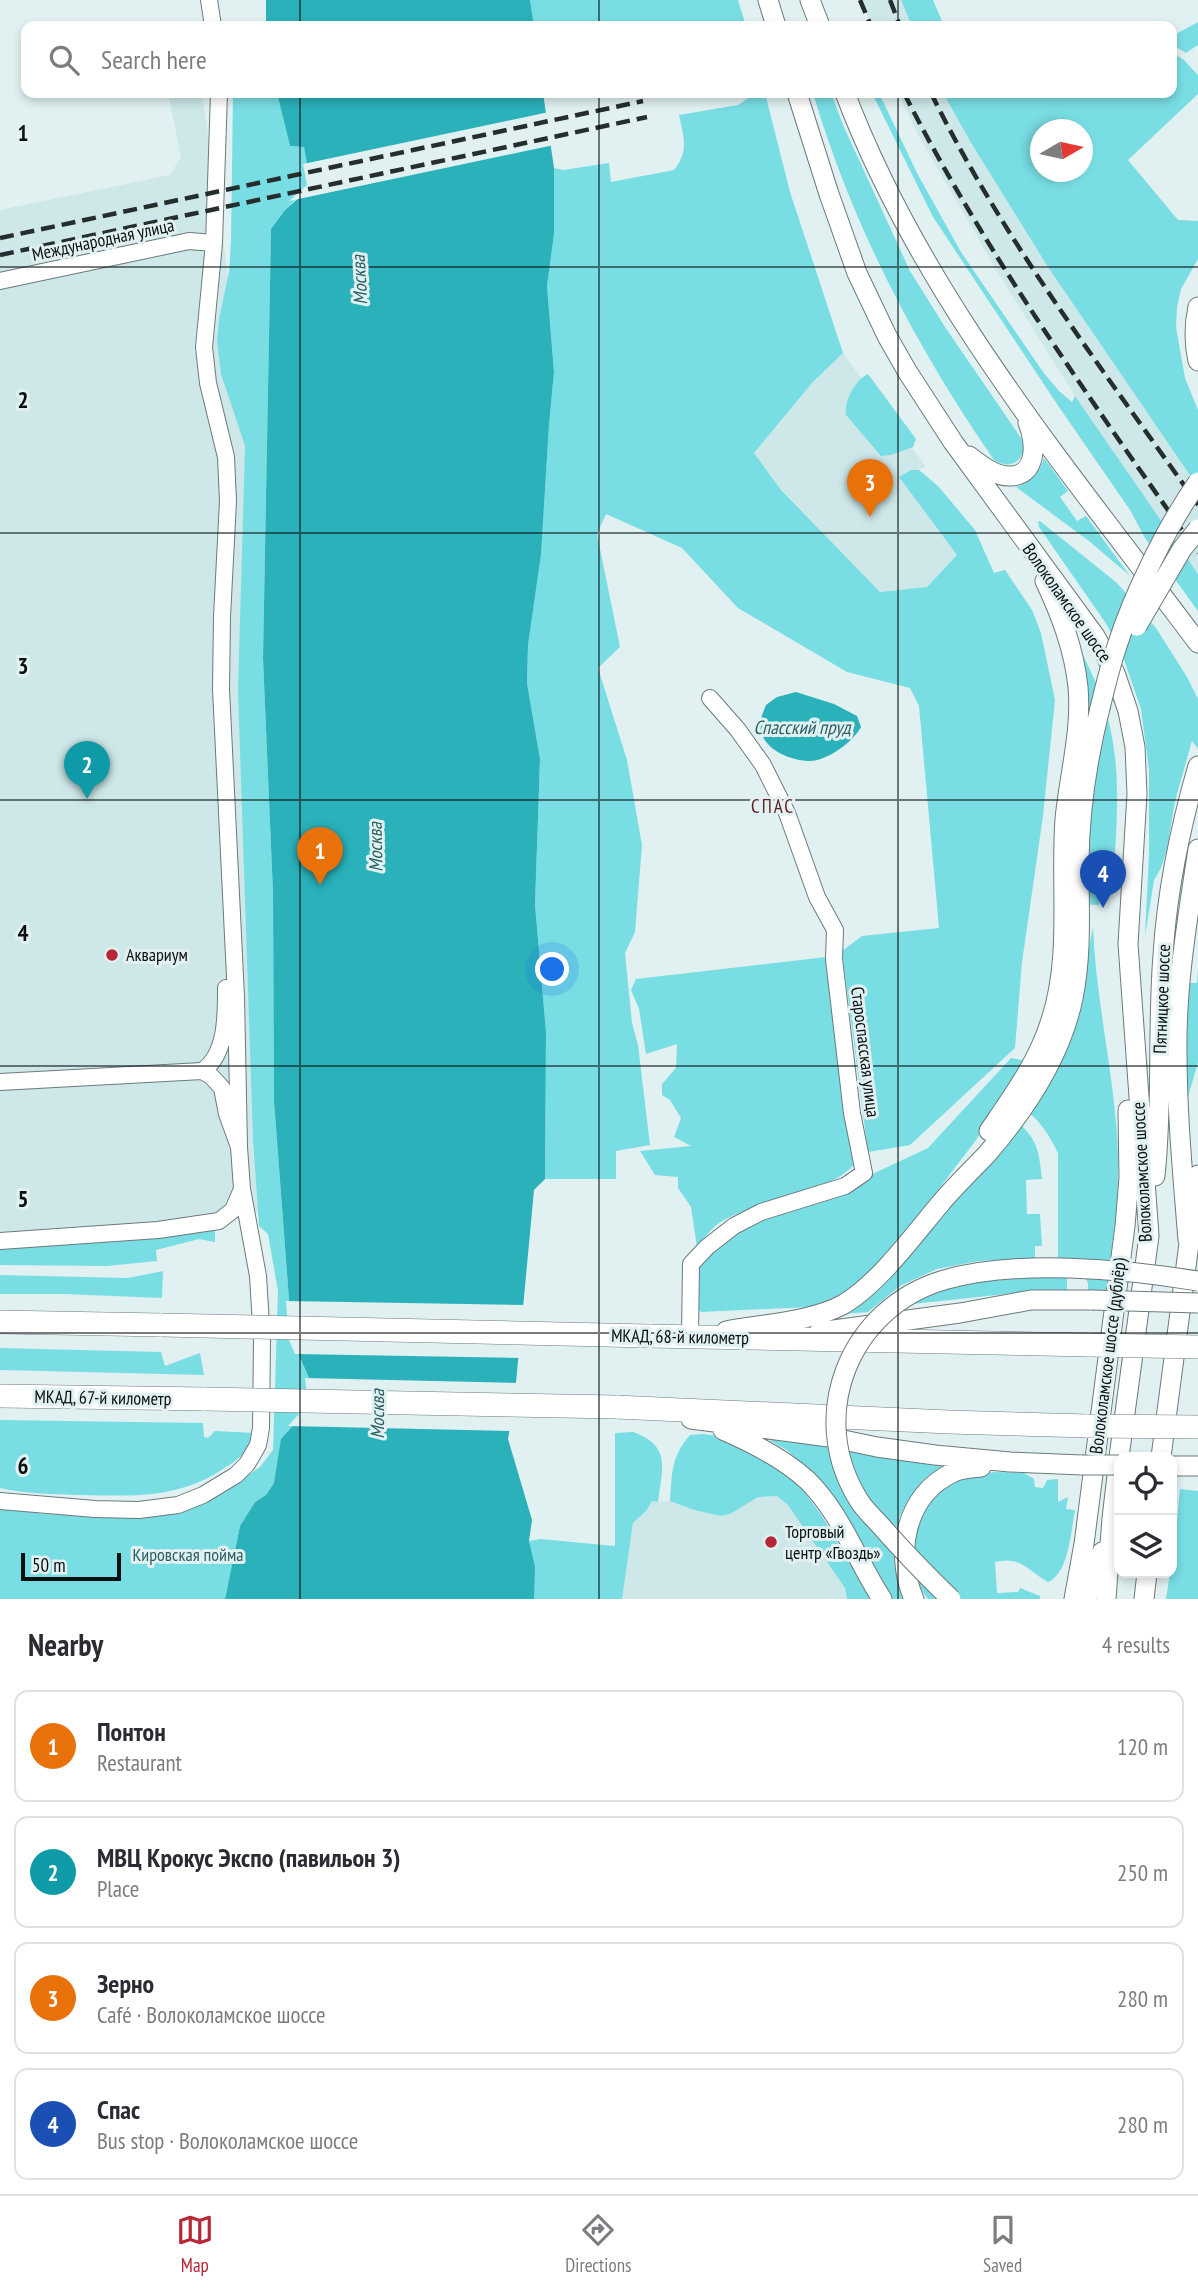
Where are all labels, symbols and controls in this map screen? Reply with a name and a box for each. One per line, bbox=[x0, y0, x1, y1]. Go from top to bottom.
search box bbox=[21, 21, 1177, 98]
icon: search bbox=[45, 41, 83, 79]
text: Search here bbox=[101, 43, 207, 76]
text: 1 bbox=[18, 118, 29, 147]
north arrow bbox=[1030, 119, 1093, 182]
street label: Международная улица bbox=[30, 213, 176, 266]
water label: Москва bbox=[346, 253, 372, 305]
text: 2 bbox=[18, 385, 29, 414]
pin: 3 bbox=[847, 459, 893, 517]
street label: Волоколамское шоссе bbox=[1018, 539, 1117, 667]
text: 3 bbox=[18, 651, 29, 680]
water label: Спасский пруд bbox=[753, 715, 852, 739]
pin: 2 bbox=[64, 741, 110, 799]
district label: СПАС bbox=[751, 794, 795, 818]
water label: Москва bbox=[363, 821, 387, 872]
pin: 1 bbox=[297, 827, 343, 885]
pin: 4 bbox=[1080, 850, 1126, 908]
text: 4 bbox=[18, 918, 29, 947]
place label: Аквариум bbox=[126, 943, 188, 966]
street label: Пятницкое шоссе bbox=[1148, 944, 1175, 1054]
marker: Аквариум bbox=[104, 947, 120, 963]
your location bbox=[535, 952, 569, 986]
street label: Староспасская улица bbox=[846, 985, 885, 1119]
street label: Волоколамское шоссе bbox=[1126, 1101, 1157, 1243]
text: 5 bbox=[18, 1184, 29, 1213]
street label: Волоколамское шоссе (дублёр) bbox=[1084, 1256, 1131, 1455]
street label: МКАД, 68-й километр bbox=[611, 1324, 749, 1349]
street label: МКАД, 67-й километр bbox=[34, 1385, 172, 1410]
water label: Москва bbox=[365, 1388, 389, 1439]
text: 6 bbox=[18, 1451, 29, 1480]
map controls bbox=[1114, 1452, 1177, 1578]
button: locate bbox=[1114, 1452, 1177, 1515]
button: layers bbox=[1114, 1515, 1177, 1578]
place label: Торговый центр «Гвоздь» bbox=[785, 1520, 880, 1564]
marker: Торговый центр «Гвоздь» bbox=[763, 1534, 779, 1550]
park label: Кировская пойма bbox=[132, 1543, 244, 1566]
scale bar bbox=[21, 1550, 121, 1582]
text: 50 m bbox=[32, 1553, 66, 1577]
text: Nearby bbox=[28, 1625, 103, 1664]
text: 4 results bbox=[1102, 1630, 1170, 1659]
text: Понтон bbox=[97, 1715, 166, 1748]
text: 1 bbox=[48, 1732, 59, 1761]
text: 120 m bbox=[1117, 1732, 1168, 1761]
text: Restaurant bbox=[97, 1748, 182, 1777]
text: МВЦ Крокус Экспо (павильон 3) bbox=[97, 1841, 401, 1874]
text: 2 bbox=[48, 1858, 59, 1887]
text: 250 m bbox=[1117, 1858, 1168, 1887]
text: Place bbox=[97, 1874, 139, 1903]
text: Зерно bbox=[97, 1967, 154, 2000]
text: 3 bbox=[48, 1984, 59, 2013]
text: 280 m bbox=[1117, 1984, 1168, 2013]
text: Café · Волоколамское шоссе bbox=[97, 2000, 326, 2029]
text: Спас bbox=[97, 2093, 140, 2126]
text: 4 bbox=[48, 2110, 59, 2139]
text: 280 m bbox=[1117, 2110, 1168, 2139]
text: Bus stop · Волоколамское шоссе bbox=[97, 2126, 358, 2155]
tab: Map bbox=[176, 2211, 214, 2277]
tab: Directions bbox=[565, 2211, 631, 2277]
tab: Saved bbox=[983, 2211, 1022, 2277]

